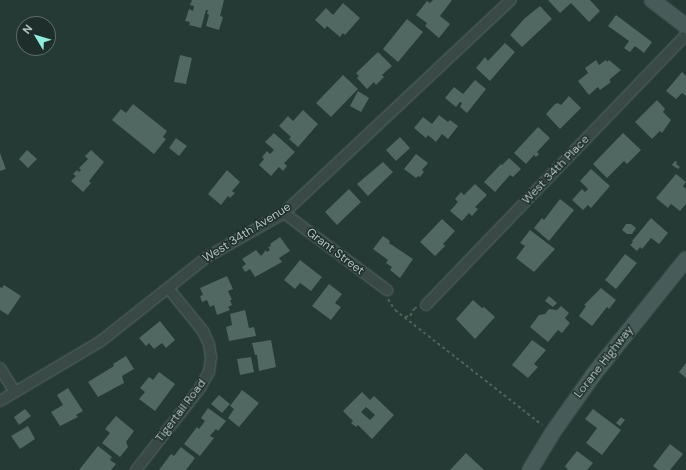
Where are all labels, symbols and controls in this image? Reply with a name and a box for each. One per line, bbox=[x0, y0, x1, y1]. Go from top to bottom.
north arrow bbox=[16, 16, 56, 56]
text: N bbox=[19, 22, 35, 37]
street label: West 34th Place bbox=[519, 132, 593, 208]
street label: West 34th Avenue bbox=[200, 200, 294, 266]
street label: Grant Street bbox=[303, 226, 367, 278]
street label: Lorane Highway bbox=[571, 323, 637, 401]
street label: Tigertail Road bbox=[153, 377, 209, 445]

